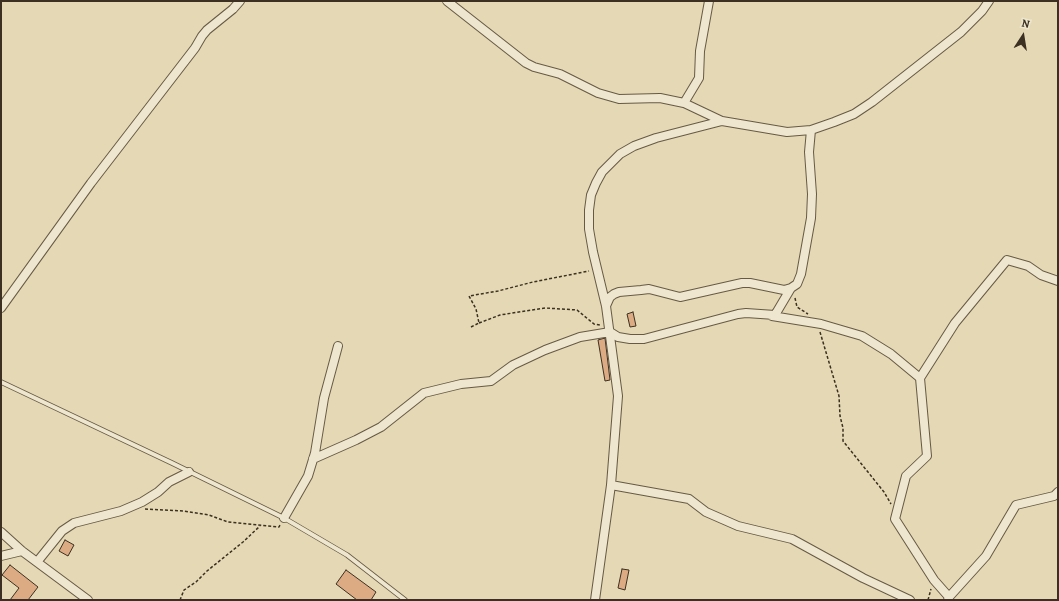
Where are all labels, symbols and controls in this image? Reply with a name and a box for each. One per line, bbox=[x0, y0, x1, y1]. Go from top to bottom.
north arrow bbox=[1003, 16, 1043, 56]
text: N bbox=[1020, 16, 1031, 32]

